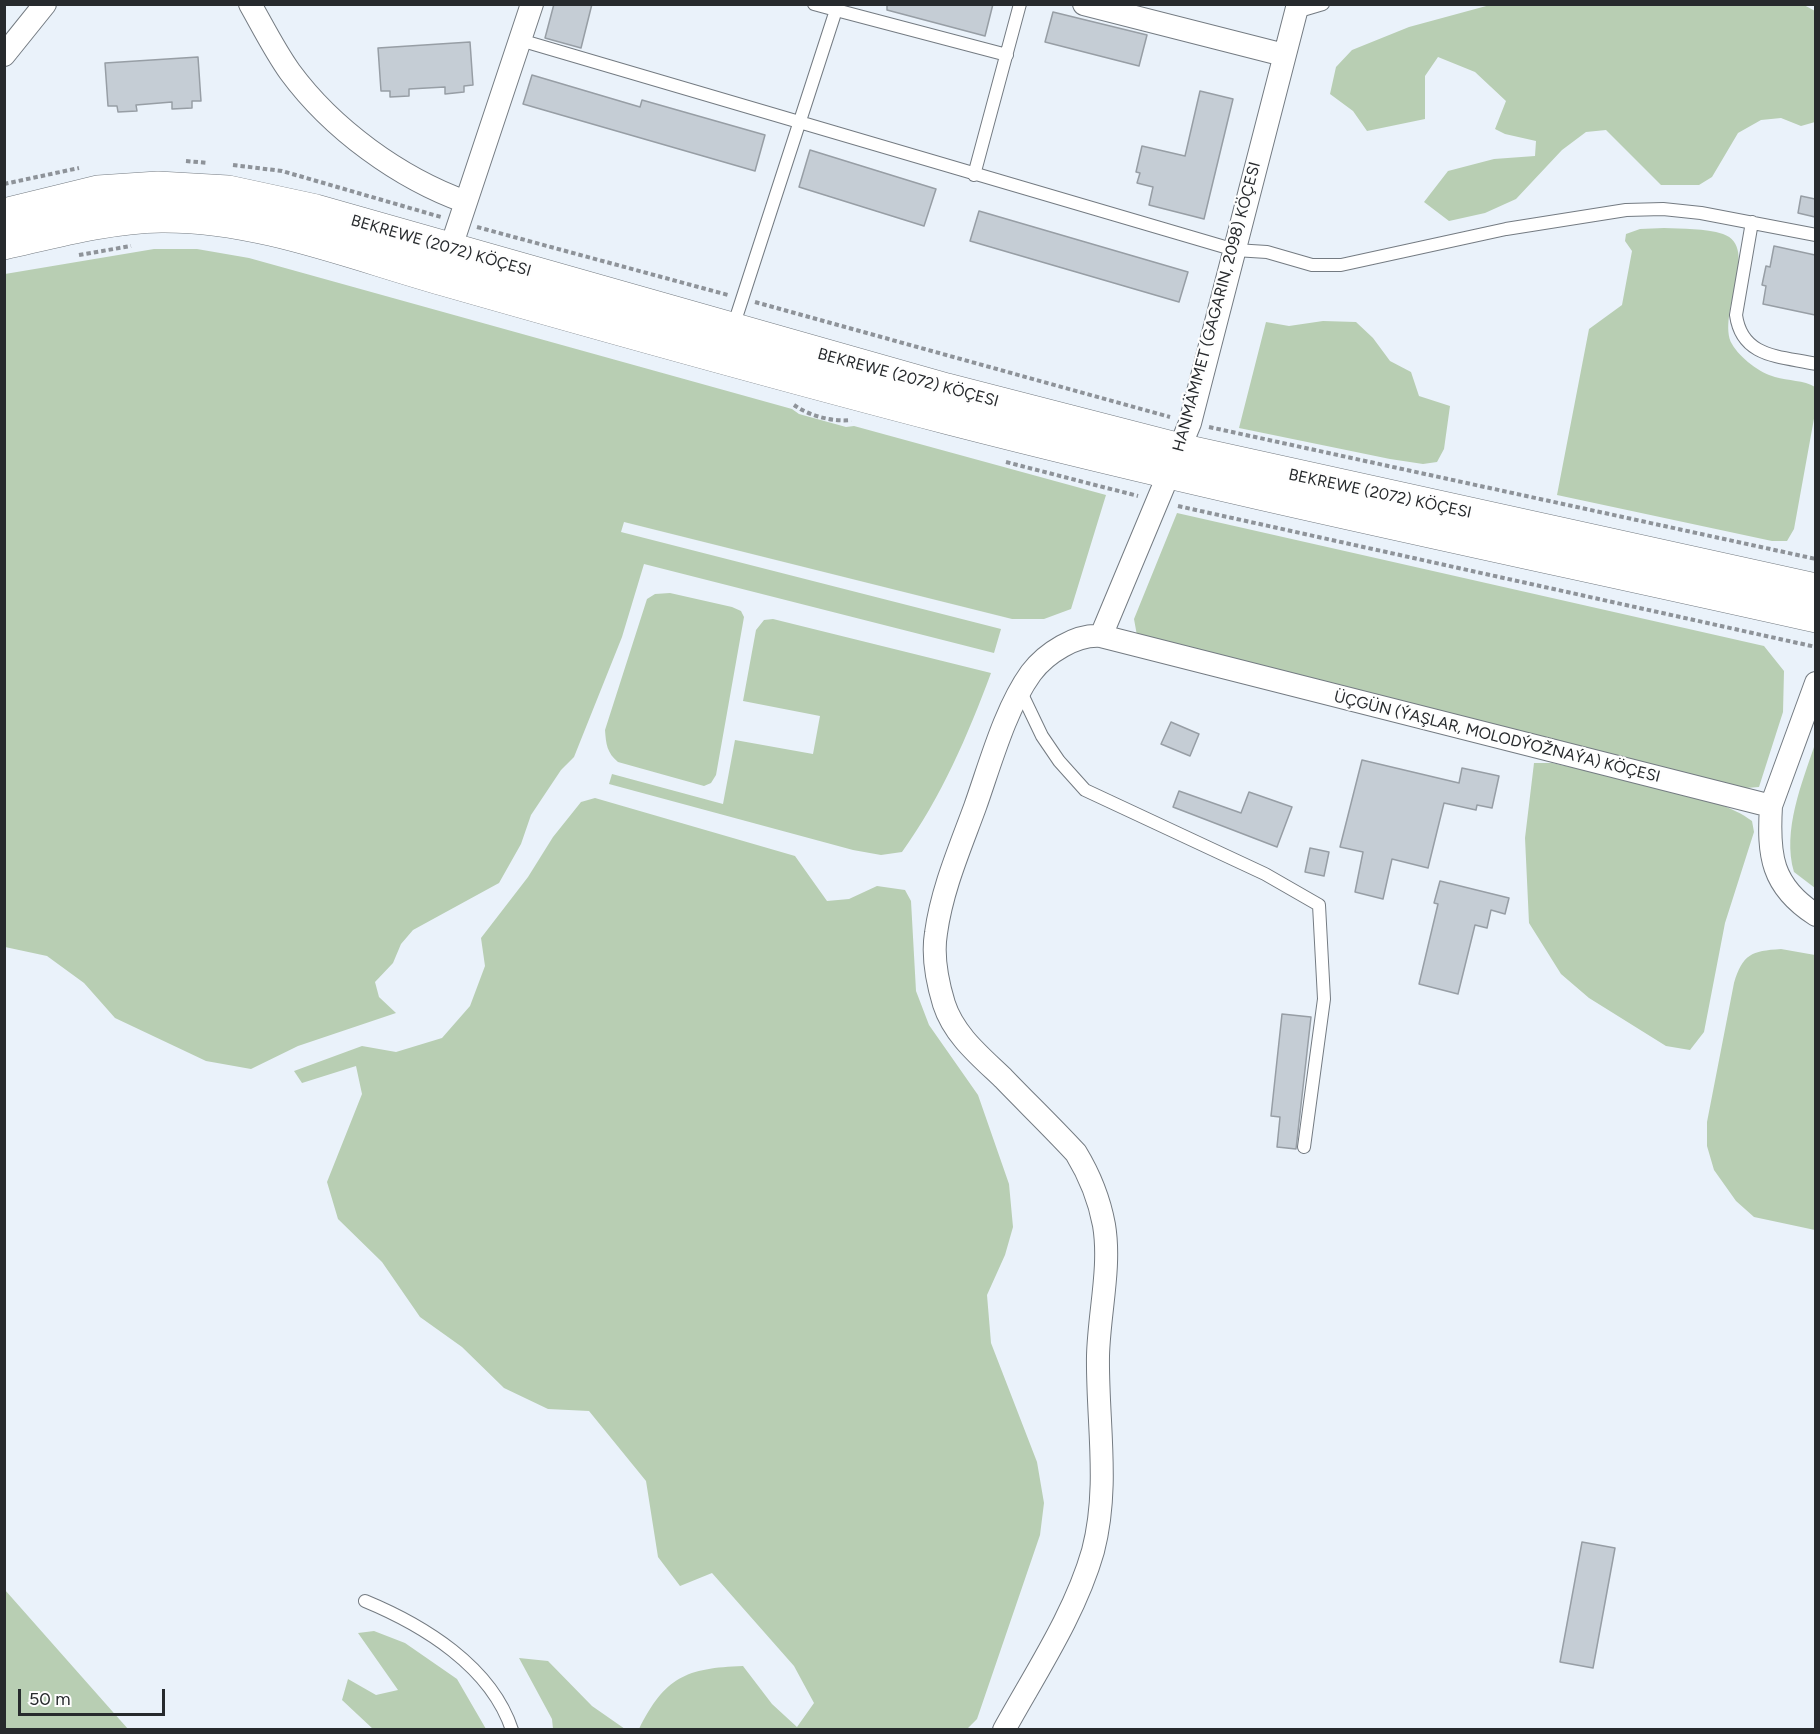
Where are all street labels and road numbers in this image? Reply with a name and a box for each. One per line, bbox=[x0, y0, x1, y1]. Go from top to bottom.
street label: HANMÄMMET (GAGARIN, 2098) KÖÇESI bbox=[1169, 160, 1265, 454]
street label: BEKREWE (2072) KÖÇESI bbox=[349, 211, 533, 281]
street label: BEKREWE (2072) KÖÇESI bbox=[815, 345, 1001, 411]
street label: BEKREWE (2072) KÖÇESI bbox=[1287, 465, 1473, 523]
street label: ÜÇGÜN (ÝAŞLAR, MOLODÝOŽNAÝA) KÖÇESI bbox=[1332, 687, 1662, 787]

